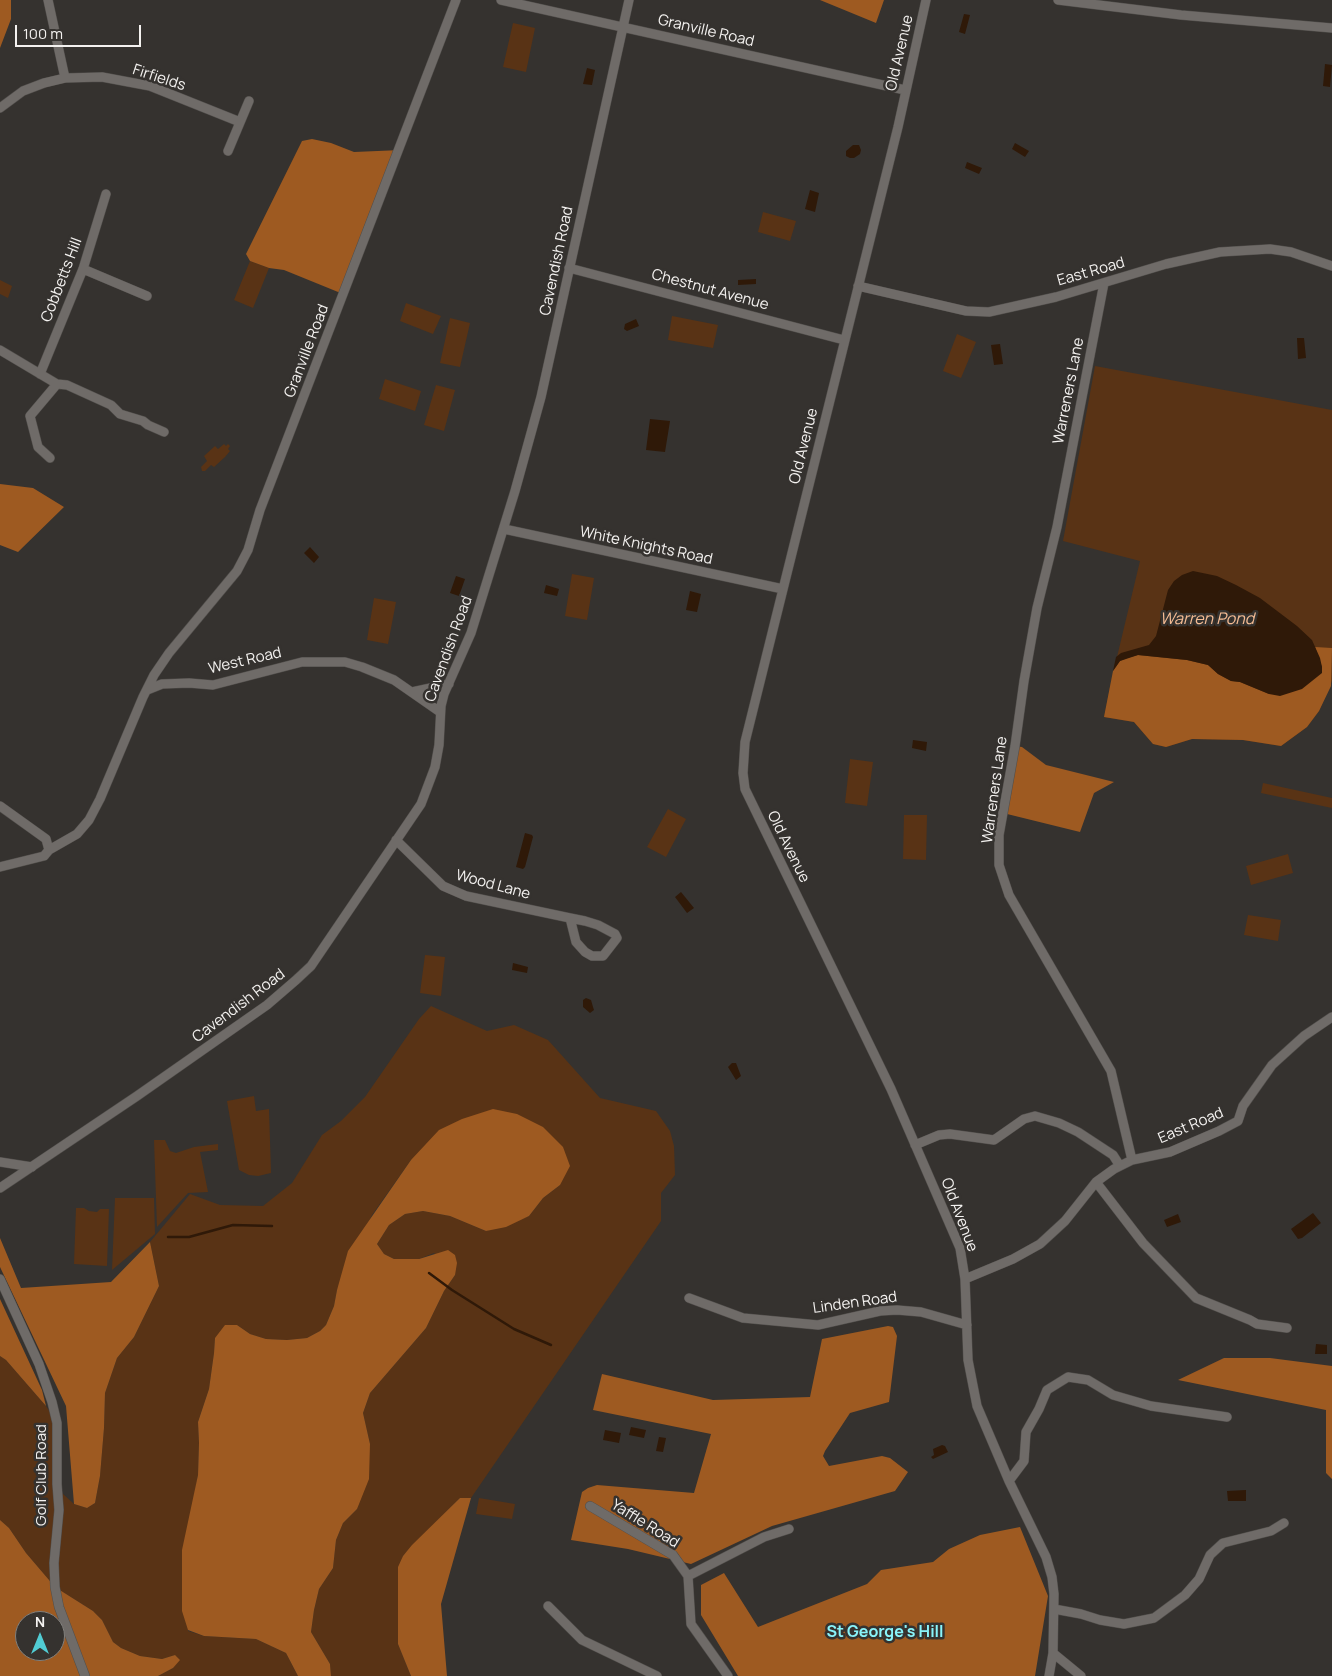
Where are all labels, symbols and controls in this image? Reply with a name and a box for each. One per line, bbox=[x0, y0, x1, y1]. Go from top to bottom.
street label: Granville Road bbox=[656, 11, 756, 51]
street label: Old Avenue bbox=[883, 13, 917, 93]
scale bar bbox=[18, 15, 144, 47]
text: 100 m bbox=[23, 23, 63, 44]
street label: Firfields bbox=[130, 61, 188, 95]
street label: Cavendish Road bbox=[537, 205, 577, 317]
street label: Cobbetts Hill bbox=[38, 235, 86, 325]
street label: East Road bbox=[1055, 254, 1127, 290]
street label: Chestnut Avenue bbox=[649, 266, 771, 314]
street label: Granville Road bbox=[281, 302, 333, 400]
street label: Warreners Lane bbox=[1050, 336, 1088, 446]
street label: Old Avenue bbox=[786, 406, 822, 486]
street label: White Knights Road bbox=[578, 523, 714, 569]
street label: Cavendish Road bbox=[422, 594, 476, 704]
water label: Warren Pond bbox=[1160, 610, 1254, 630]
street label: West Road bbox=[207, 644, 283, 678]
street label: Warreners Lane bbox=[979, 735, 1011, 845]
street label: Old Avenue bbox=[763, 808, 813, 886]
street label: Wood Lane bbox=[454, 866, 532, 904]
street label: Cavendish Road bbox=[189, 965, 289, 1047]
street label: East Road bbox=[1156, 1104, 1226, 1148]
street label: Old Avenue bbox=[937, 1176, 981, 1254]
street label: Linden Road bbox=[812, 1288, 898, 1318]
street label: Golf Club Road bbox=[33, 1424, 51, 1526]
street label: Yaffle Road bbox=[608, 1496, 682, 1552]
north arrow bbox=[15, 1611, 65, 1661]
text: N bbox=[35, 1612, 45, 1631]
district label: St George's Hill bbox=[826, 1623, 944, 1643]

